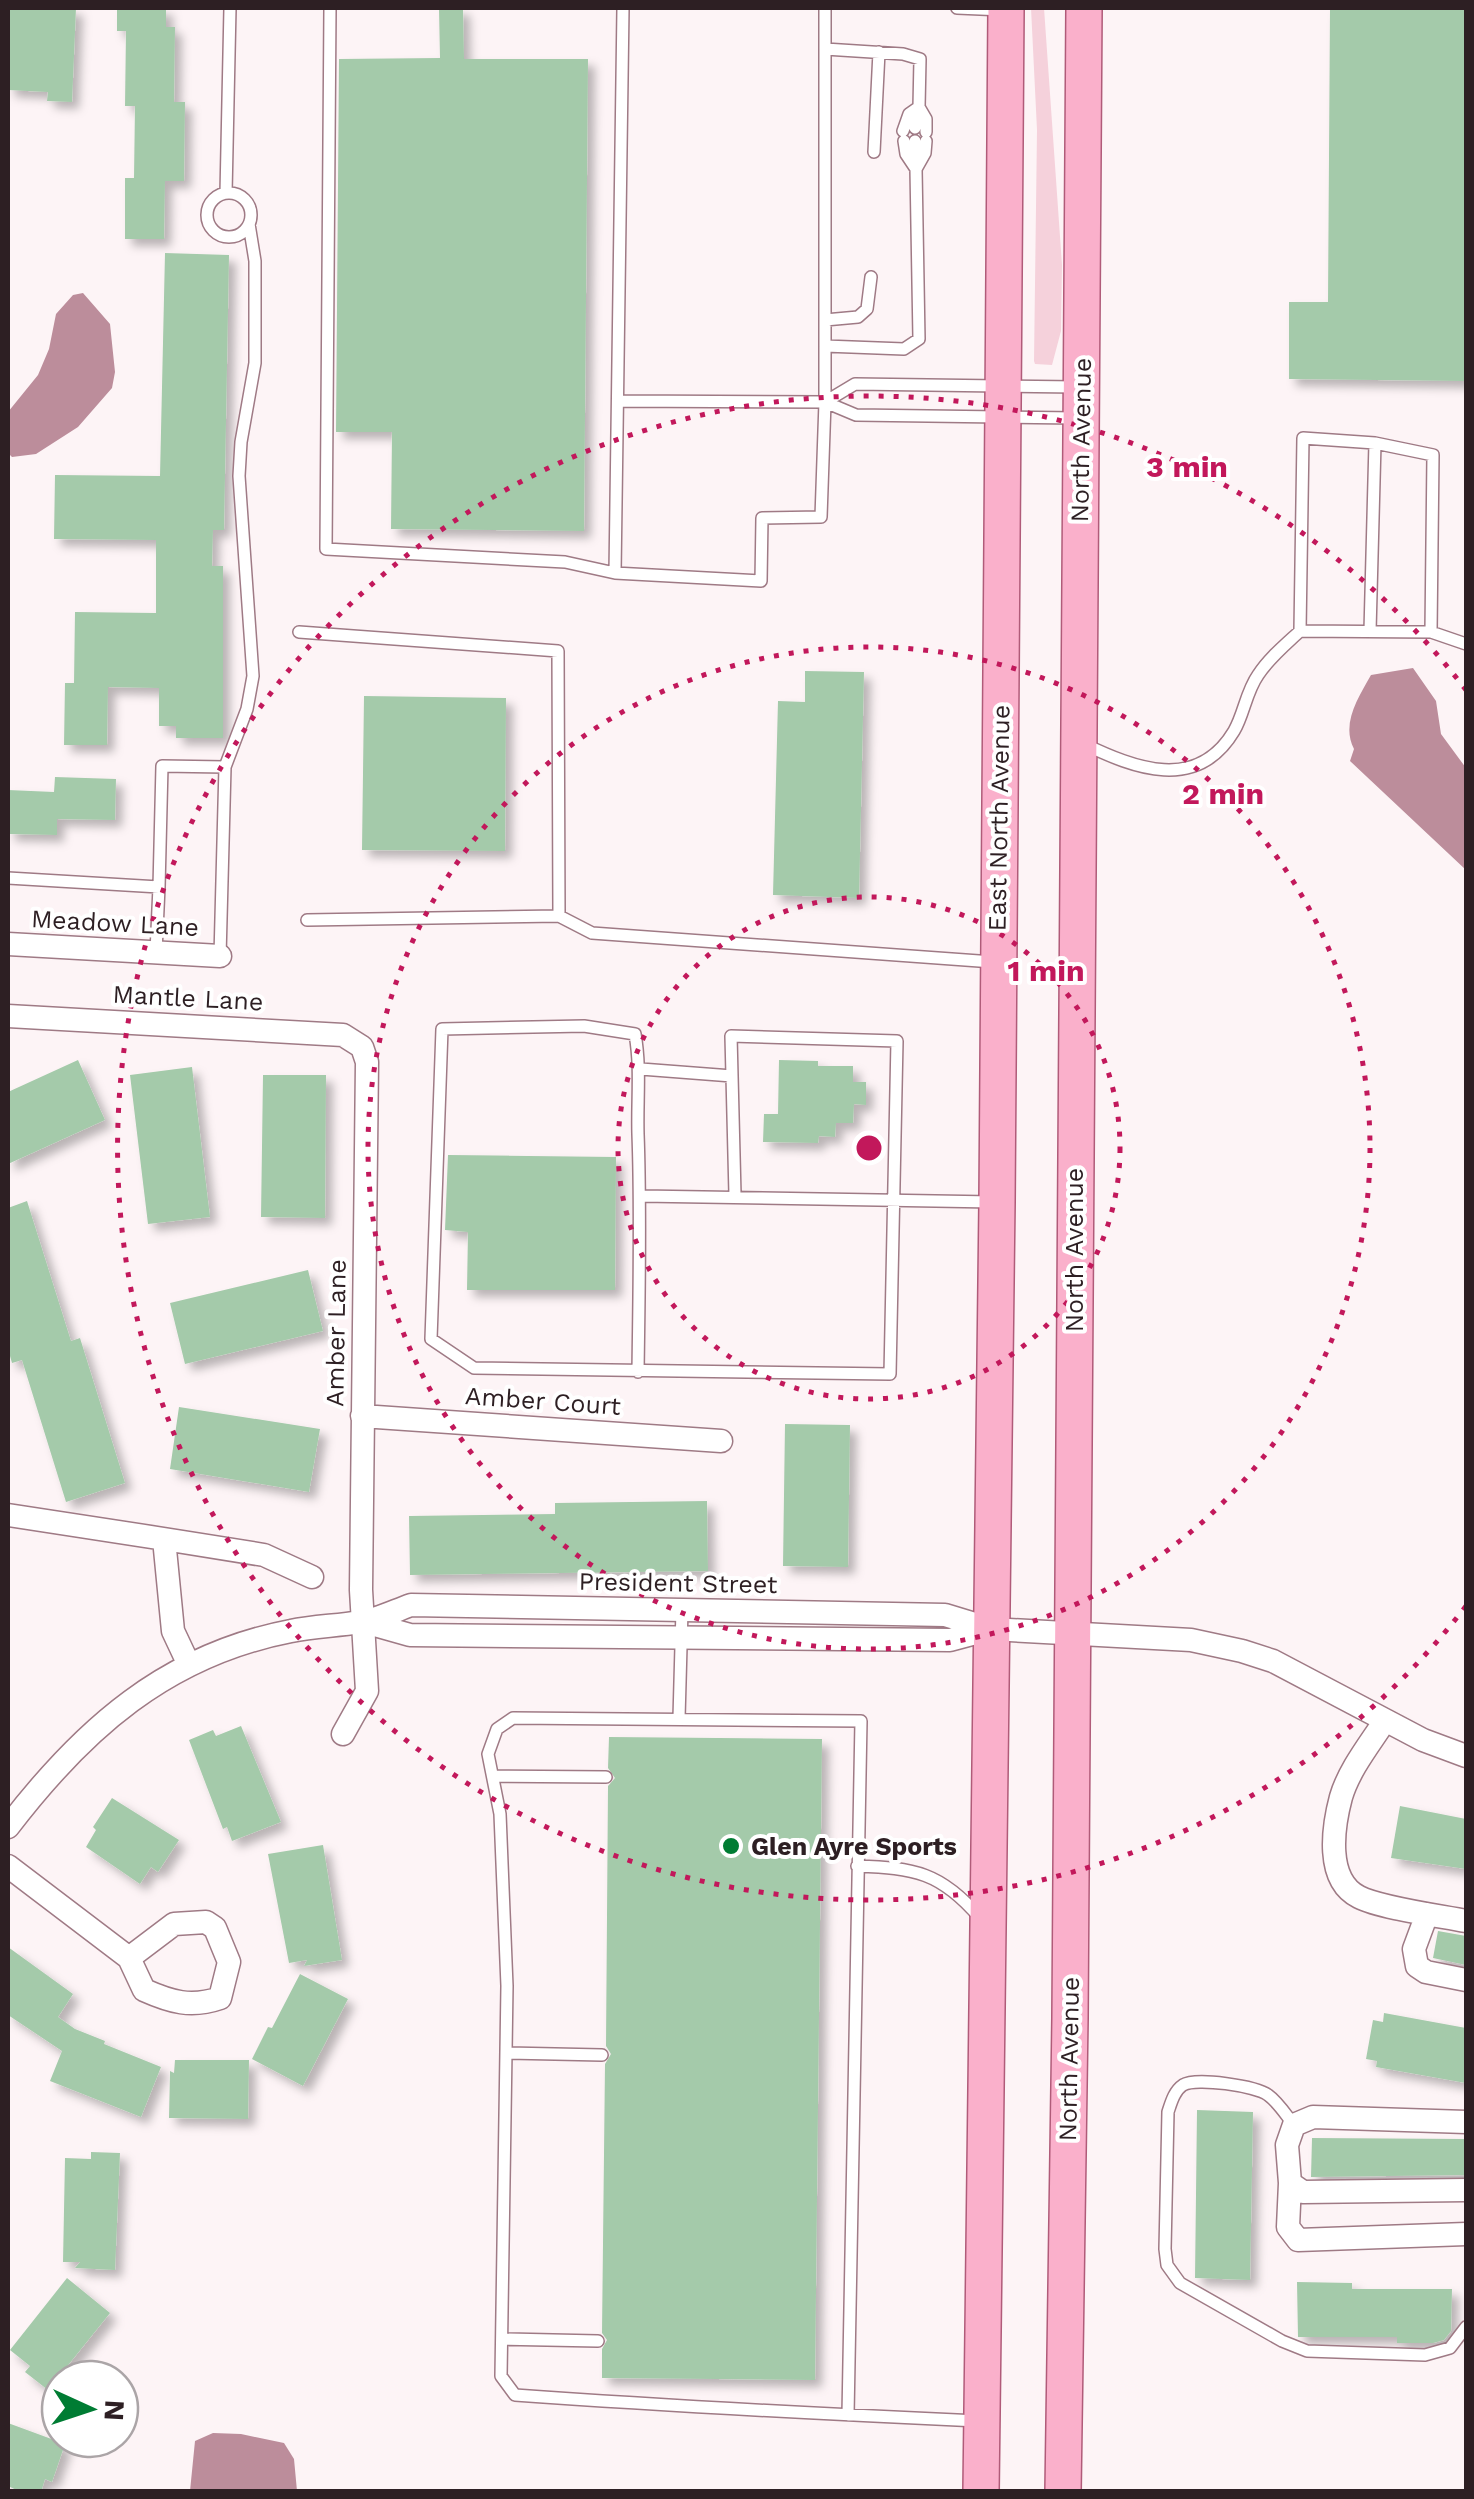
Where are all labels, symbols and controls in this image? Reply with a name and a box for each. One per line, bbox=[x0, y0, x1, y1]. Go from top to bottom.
street label: North Avenue bbox=[1065, 358, 1097, 522]
text: 3 min bbox=[1146, 449, 1228, 484]
street label: East North Avenue bbox=[983, 704, 1015, 932]
text: 2 min bbox=[1182, 776, 1264, 811]
street label: Meadow Lane bbox=[30, 904, 200, 942]
text: 1 min bbox=[1007, 953, 1085, 988]
street label: Mantle Lane bbox=[112, 980, 264, 1016]
centre of rings bbox=[851, 1130, 887, 1166]
street label: North Avenue bbox=[1060, 1168, 1089, 1332]
street label: Amber Lane bbox=[320, 1259, 352, 1407]
street label: Amber Court bbox=[464, 1381, 622, 1421]
street label: President Street bbox=[578, 1567, 778, 1599]
place label: Glen Ayre Sports bbox=[751, 1832, 957, 1861]
marker: Glen Ayre Sports bbox=[720, 1835, 742, 1857]
street label: North Avenue bbox=[1053, 1977, 1085, 2141]
north arrow bbox=[40, 2359, 140, 2459]
text: N bbox=[97, 2399, 131, 2422]

